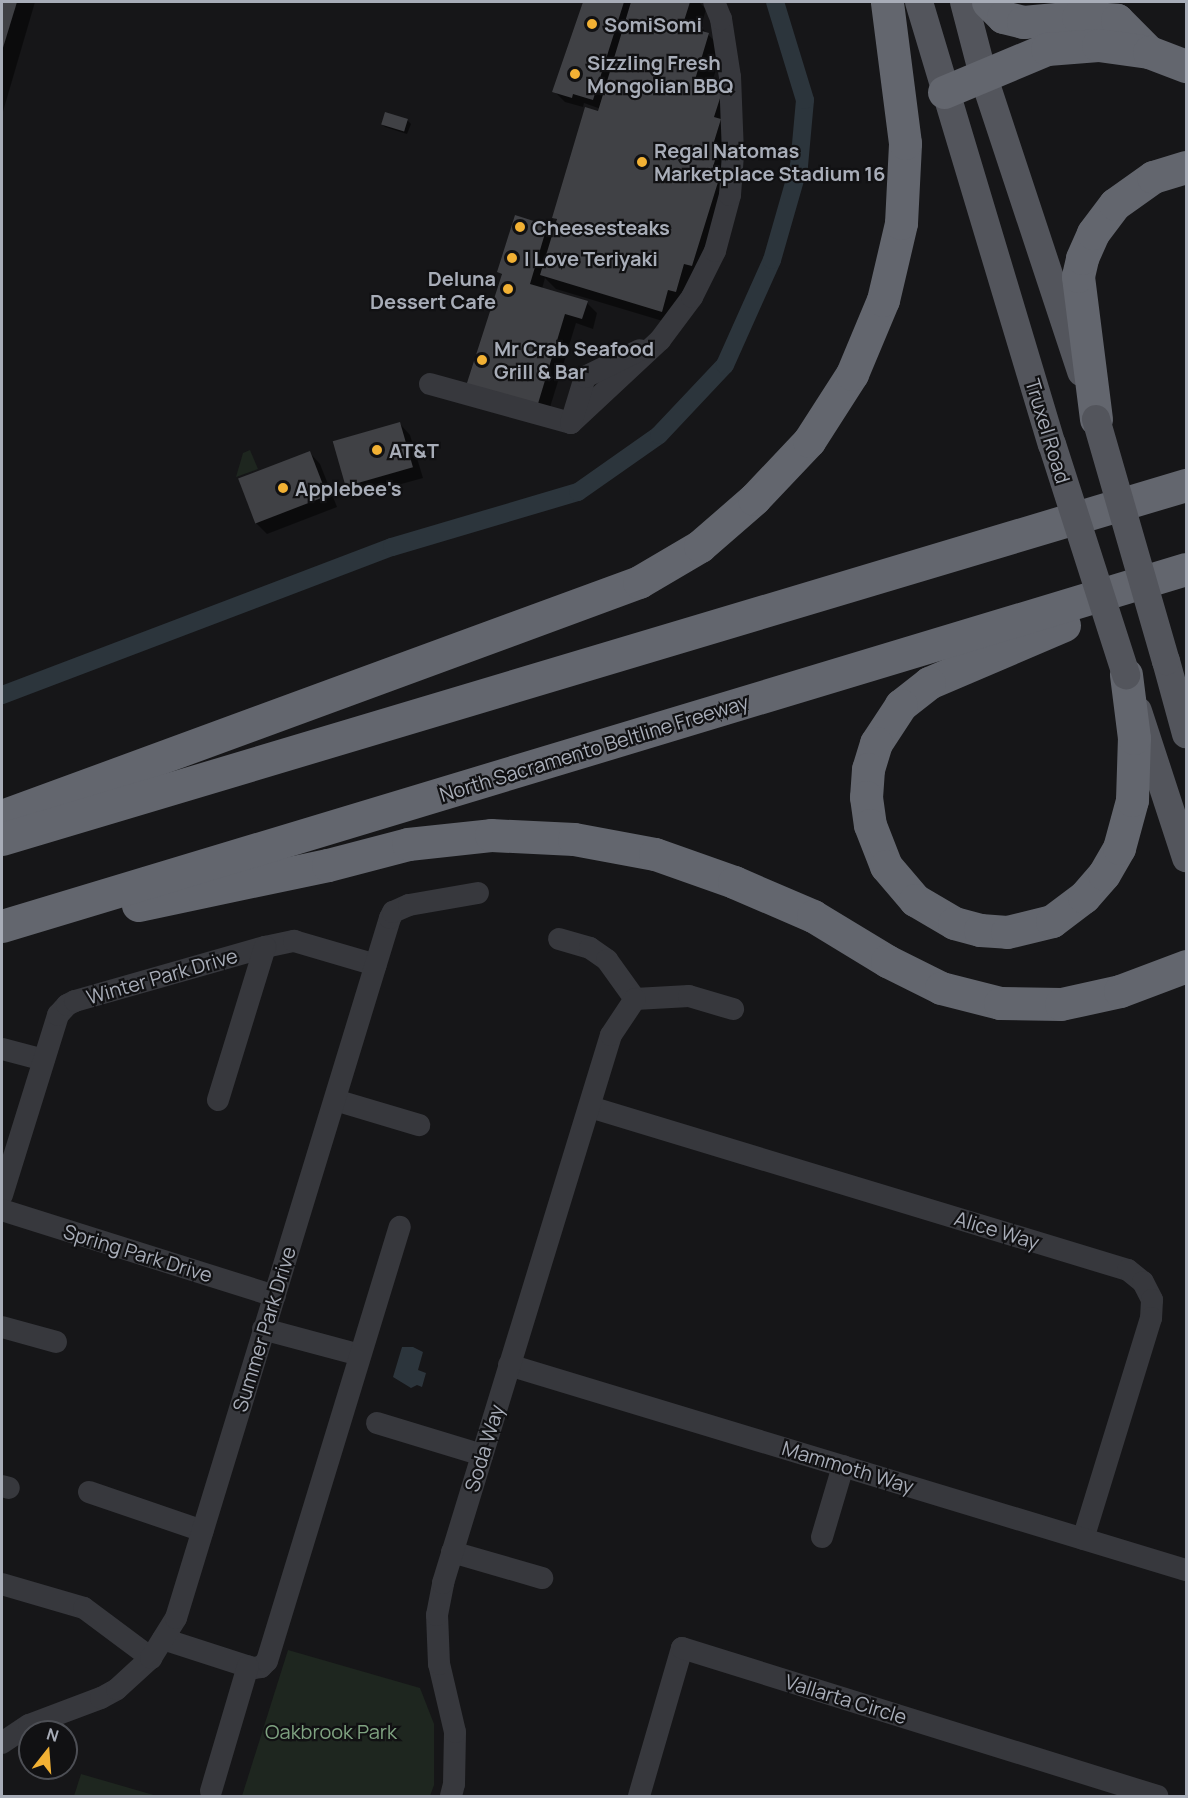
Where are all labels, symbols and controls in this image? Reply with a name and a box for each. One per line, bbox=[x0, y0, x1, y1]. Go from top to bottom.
place label: SomiSomi bbox=[604, 12, 702, 36]
marker: SomiSomi bbox=[585, 17, 599, 31]
place label: Sizzling Fresh Mongolian BBQ bbox=[587, 51, 733, 98]
marker: Sizzling Fresh Mongolian BBQ bbox=[568, 67, 582, 81]
place label: Regal Natomas Marketplace Stadium 16 bbox=[654, 138, 886, 185]
marker: Regal Natomas Marketplace Stadium 16 bbox=[635, 155, 649, 169]
place label: Cheesesteaks bbox=[532, 215, 670, 239]
marker: Cheesesteaks bbox=[513, 220, 527, 234]
place label: I Love Teriyaki bbox=[524, 246, 658, 270]
marker: I Love Teriyaki bbox=[505, 251, 519, 265]
place label: Deluna Dessert Cafe bbox=[370, 266, 496, 313]
marker: Deluna Dessert Cafe bbox=[501, 282, 515, 296]
place label: Mr Crab Seafood Grill & Bar bbox=[494, 336, 654, 383]
marker: Mr Crab Seafood Grill & Bar bbox=[475, 353, 489, 367]
street label: Truxel Road bbox=[1021, 376, 1075, 486]
place label: AT&T bbox=[389, 438, 439, 462]
marker: AT&T bbox=[370, 443, 384, 457]
place label: Applebee's bbox=[295, 476, 402, 500]
marker: Applebee's bbox=[276, 481, 290, 495]
street label: North Sacramento Beltline Freeway bbox=[437, 689, 751, 807]
street label: Winter Park Drive bbox=[84, 943, 240, 1009]
street label: Alice Way bbox=[952, 1206, 1042, 1254]
street label: Spring Park Drive bbox=[61, 1219, 215, 1287]
street label: Summer Park Drive bbox=[227, 1243, 301, 1415]
street label: Soda Way bbox=[459, 1401, 509, 1495]
street label: Mammoth Way bbox=[779, 1436, 917, 1498]
street label: Vallarta Circle bbox=[782, 1669, 910, 1729]
park label: Oakbrook Park bbox=[265, 1719, 397, 1743]
north arrow bbox=[18, 1720, 78, 1780]
text: N bbox=[44, 1722, 61, 1747]

